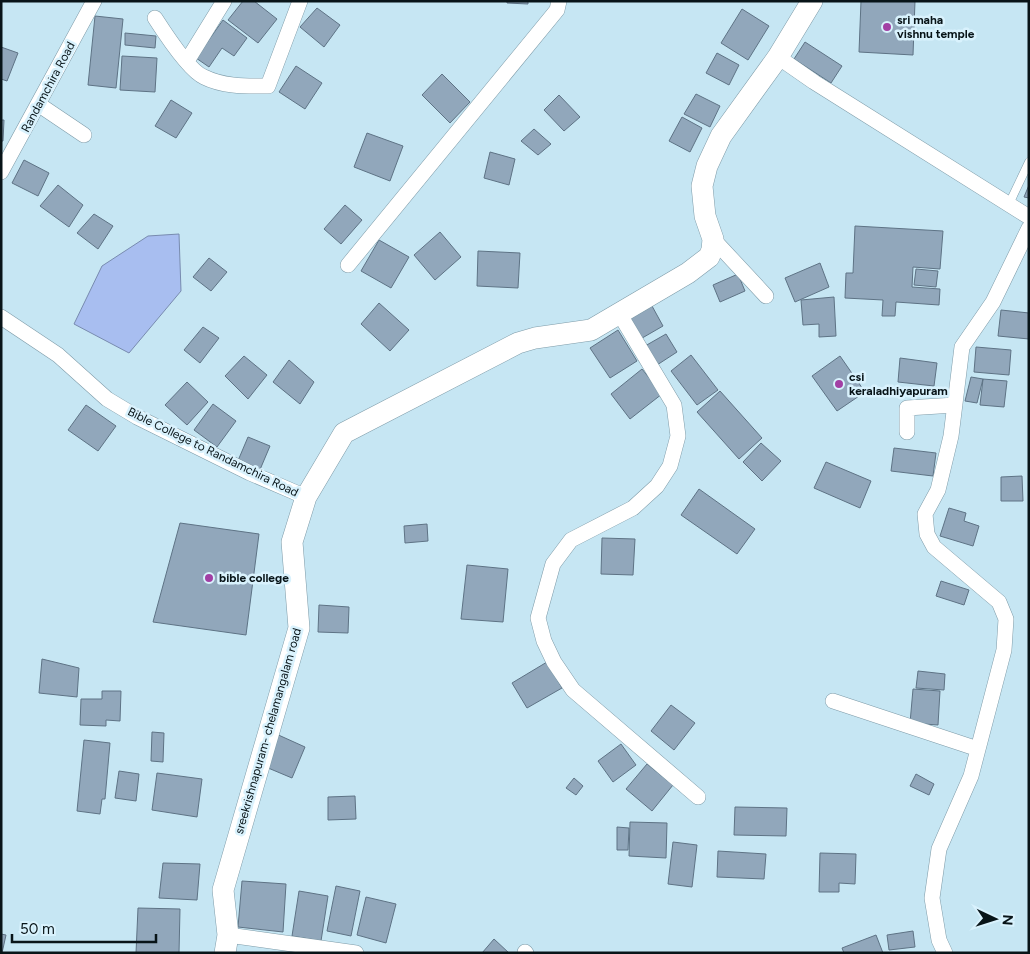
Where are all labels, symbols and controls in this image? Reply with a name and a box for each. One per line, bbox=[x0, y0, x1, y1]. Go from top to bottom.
place label: sri maha vishnu temple bbox=[897, 13, 975, 41]
marker: sri maha vishnu temple bbox=[881, 21, 893, 33]
street label: Randamchira Road bbox=[18, 39, 78, 135]
place label: csi keraladhiyapuram bbox=[849, 370, 948, 398]
marker: csi keraladhiyapuram bbox=[833, 378, 845, 390]
street label: Bible College to Randamchira Road bbox=[125, 404, 301, 500]
place label: bible college bbox=[219, 571, 289, 585]
marker: bible college bbox=[203, 572, 215, 584]
street label: sreekrishnapuram- chelamangalam road bbox=[232, 626, 304, 836]
north arrow bbox=[970, 894, 1020, 944]
scale bar bbox=[12, 912, 156, 944]
text: N bbox=[999, 914, 1016, 926]
text: 50 m bbox=[20, 920, 55, 938]

